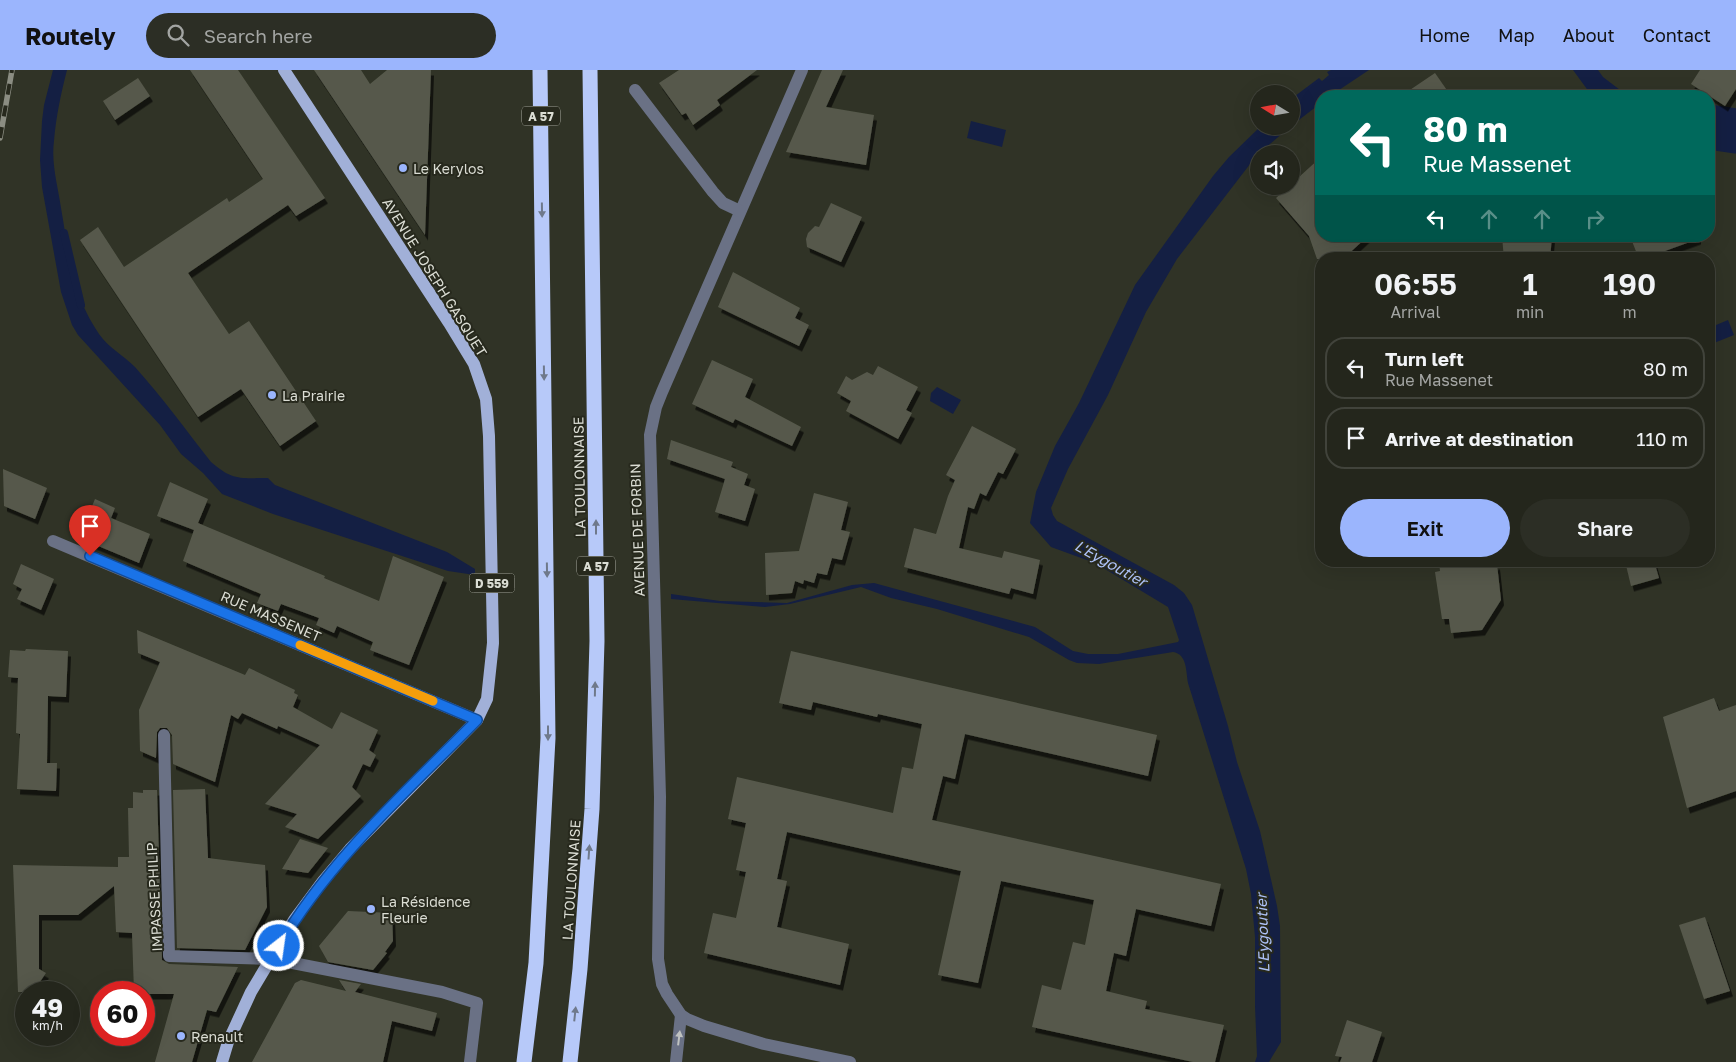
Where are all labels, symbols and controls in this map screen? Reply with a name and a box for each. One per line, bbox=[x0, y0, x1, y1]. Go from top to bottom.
search box bbox=[146, 13, 496, 58]
text: Routely bbox=[25, 21, 116, 50]
icon: search bbox=[164, 21, 192, 49]
text: Search here bbox=[204, 24, 313, 47]
text: Home bbox=[1419, 24, 1470, 46]
text: Map bbox=[1498, 24, 1535, 46]
text: About bbox=[1563, 24, 1615, 46]
text: Contact bbox=[1643, 24, 1711, 46]
north arrow bbox=[1250, 85, 1300, 135]
map controls bbox=[1250, 85, 1300, 195]
road number: A 57 bbox=[522, 106, 560, 126]
text: 80 m bbox=[1423, 108, 1508, 150]
icon: left bbox=[1340, 110, 1405, 175]
button: sound bbox=[1250, 145, 1300, 195]
text: Rue Massenet bbox=[1423, 150, 1572, 177]
place label: Le Kerylos bbox=[413, 160, 484, 177]
marker: Le Kerylos bbox=[397, 162, 409, 174]
street label: AVENUE JOSEPH GASQUET bbox=[379, 195, 491, 360]
one-way arrow bbox=[538, 202, 546, 218]
icon: left bbox=[1422, 205, 1450, 233]
icon: ahead bbox=[1475, 205, 1503, 233]
icon: ahead bbox=[1528, 205, 1556, 233]
icon: right bbox=[1581, 205, 1609, 233]
text: 06:55 bbox=[1374, 266, 1457, 302]
text: 1 bbox=[1522, 266, 1538, 302]
text: 190 bbox=[1603, 266, 1656, 302]
text: Arrival bbox=[1390, 302, 1441, 322]
text: min bbox=[1516, 302, 1544, 322]
text: m bbox=[1622, 302, 1637, 322]
text: Turn left bbox=[1385, 347, 1464, 370]
icon: left bbox=[1342, 354, 1370, 382]
text: 80 m bbox=[1643, 357, 1688, 380]
one-way arrow bbox=[541, 365, 549, 381]
text: Rue Massenet bbox=[1385, 370, 1493, 390]
place label: La Prairie bbox=[282, 387, 345, 404]
marker: La Prairie bbox=[266, 389, 278, 401]
street label: LA TOULONNAISE bbox=[569, 417, 589, 537]
icon: arrive bbox=[1342, 424, 1370, 452]
text: Arrive at destination bbox=[1385, 427, 1573, 450]
text: 110 m bbox=[1636, 427, 1688, 450]
street label: AVENUE DE FORBIN bbox=[626, 463, 648, 597]
button: Exit bbox=[1340, 499, 1510, 557]
button: Share bbox=[1520, 499, 1690, 557]
pin bbox=[69, 505, 111, 556]
icon: arrive bbox=[76, 512, 104, 540]
one-way arrow bbox=[592, 519, 600, 535]
water label: L'Eygoutier bbox=[1071, 536, 1152, 592]
road number: A 57 bbox=[577, 556, 615, 576]
one-way arrow bbox=[543, 562, 551, 578]
road number: D 559 bbox=[470, 573, 514, 592]
street label: RUE MASSENET bbox=[218, 587, 324, 645]
one-way arrow bbox=[592, 681, 600, 697]
one-way arrow bbox=[544, 725, 552, 741]
street label: LA TOULONNAISE bbox=[558, 819, 584, 941]
street label: IMPASSE PHILIP bbox=[143, 842, 165, 952]
one-way arrow bbox=[585, 843, 593, 859]
water label: L'Eygoutier bbox=[1252, 891, 1273, 973]
place label: La Résidence Fleurie bbox=[381, 893, 470, 926]
marker: La Résidence Fleurie bbox=[365, 903, 377, 915]
position arrow bbox=[252, 919, 304, 971]
speed limit sign: 60 bbox=[90, 981, 155, 1046]
text: 49 bbox=[32, 992, 63, 1023]
one-way arrow bbox=[572, 1005, 580, 1021]
text: km/h bbox=[32, 1018, 63, 1033]
place label: Renault bbox=[191, 1028, 243, 1045]
marker: Renault bbox=[175, 1030, 187, 1042]
one-way arrow bbox=[675, 1030, 683, 1046]

